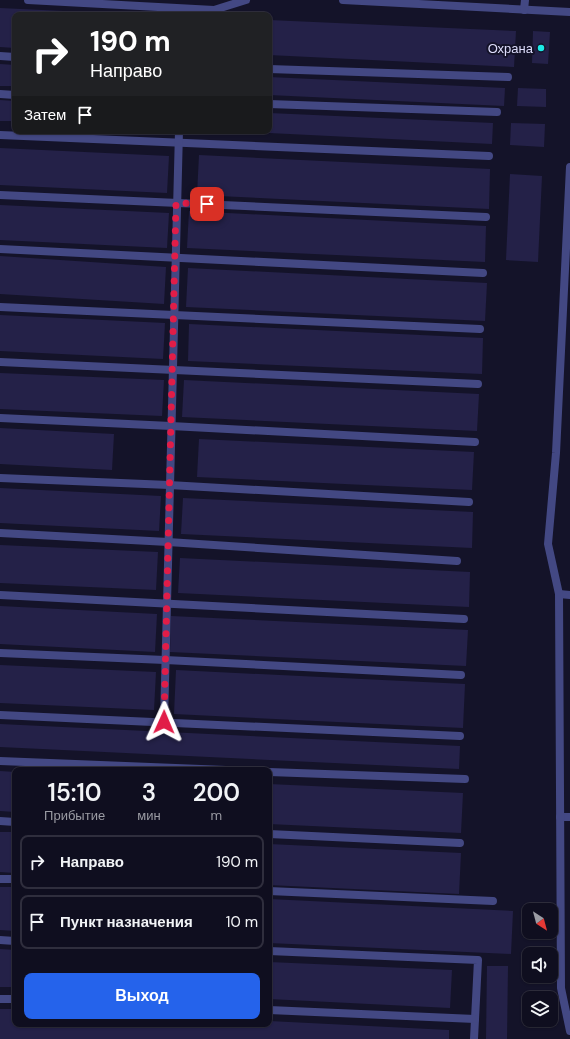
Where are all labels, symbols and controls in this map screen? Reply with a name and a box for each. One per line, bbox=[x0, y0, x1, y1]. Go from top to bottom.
text: 190 m bbox=[90, 23, 171, 60]
icon: right bbox=[24, 28, 76, 80]
place label: Охрана bbox=[488, 40, 534, 57]
marker: Охрана bbox=[536, 43, 546, 53]
text: Направо bbox=[90, 59, 162, 83]
icon: arrive bbox=[74, 104, 96, 126]
text: Затем bbox=[24, 105, 66, 125]
pin bbox=[190, 187, 224, 221]
icon: arrive bbox=[196, 193, 218, 215]
position arrow bbox=[143, 701, 185, 743]
text: 15:10 bbox=[48, 777, 102, 808]
text: 3 bbox=[142, 777, 156, 808]
text: 200 bbox=[193, 777, 240, 808]
text: Прибытие bbox=[44, 807, 105, 824]
text: мин bbox=[137, 807, 161, 824]
text: m bbox=[211, 807, 222, 824]
icon: right bbox=[26, 851, 48, 873]
text: Направо bbox=[60, 852, 124, 872]
text: 190 m bbox=[216, 852, 258, 872]
north arrow bbox=[522, 903, 558, 939]
map controls bbox=[522, 903, 558, 1027]
icon: arrive bbox=[26, 911, 48, 933]
text: Пункт назначения bbox=[60, 912, 193, 932]
text: 10 m bbox=[226, 912, 258, 932]
button: sound bbox=[522, 947, 558, 983]
button: Выход bbox=[24, 973, 260, 1019]
button: layers bbox=[522, 991, 558, 1027]

